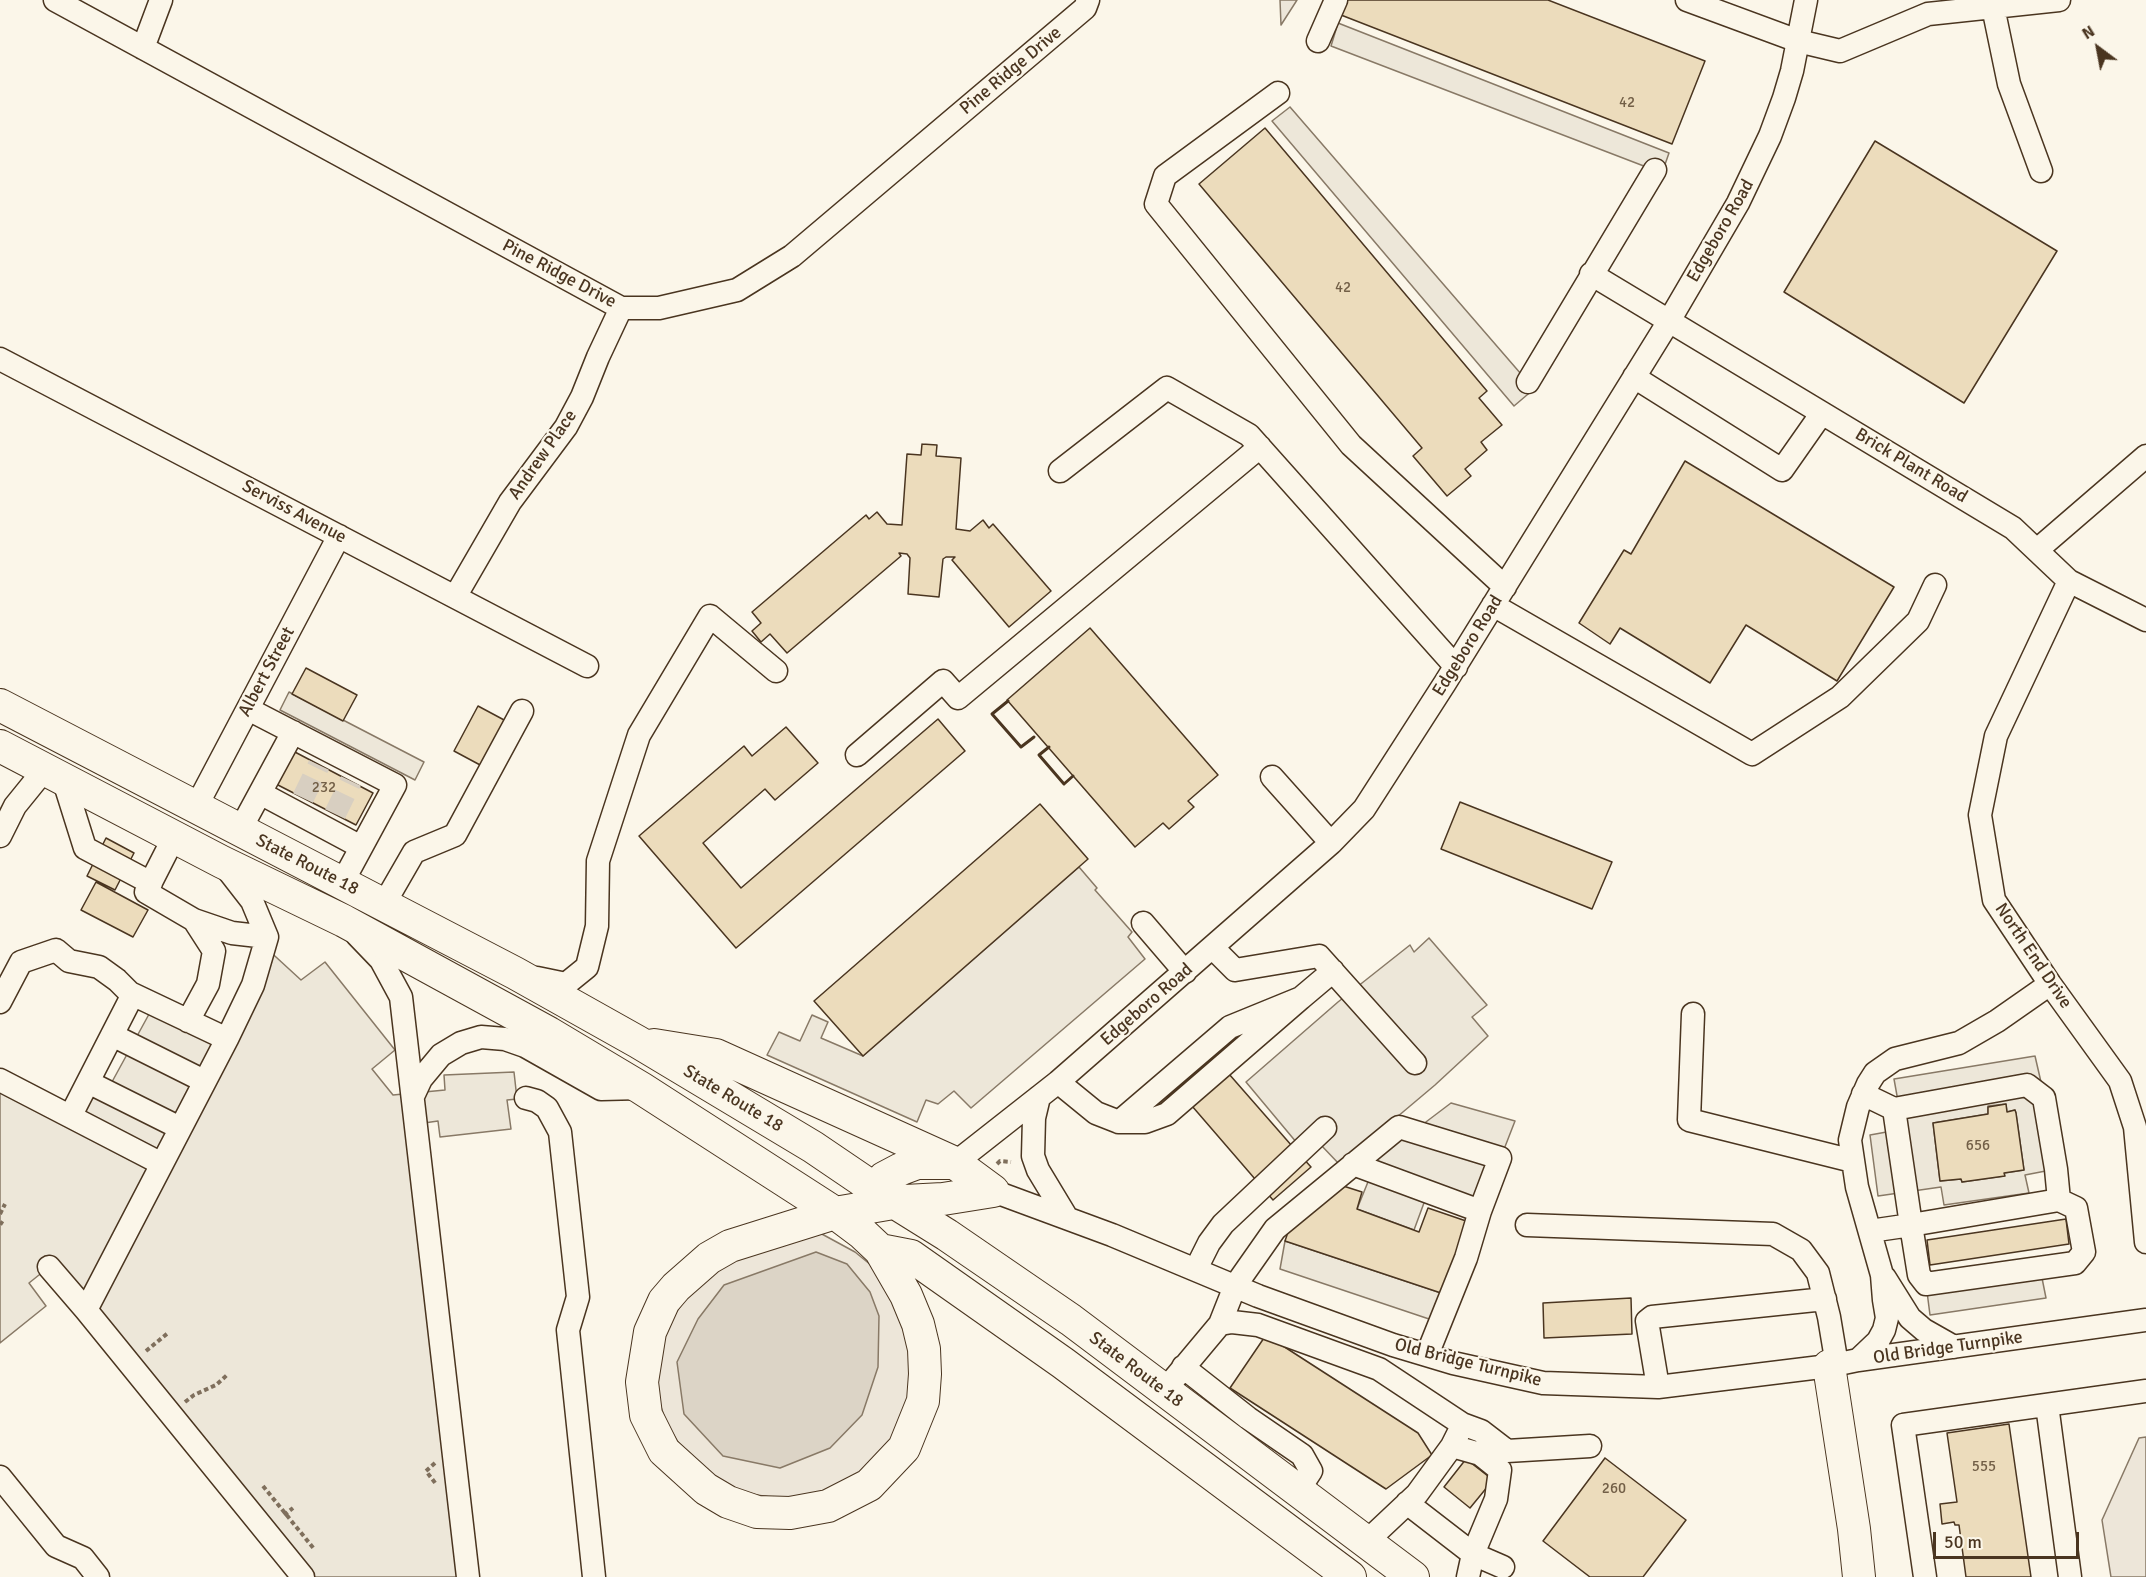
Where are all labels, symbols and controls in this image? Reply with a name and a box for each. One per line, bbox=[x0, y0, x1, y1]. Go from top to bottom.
north arrow bbox=[2068, 18, 2128, 78]
text: N bbox=[2078, 21, 2098, 44]
street label: Pine Ridge Drive bbox=[956, 22, 1066, 120]
house number: 42 bbox=[1619, 94, 1635, 112]
street label: Edgeboro Road bbox=[1683, 176, 1759, 286]
street label: Pine Ridge Drive bbox=[498, 235, 620, 313]
house number: 42 bbox=[1335, 279, 1351, 297]
street label: Andrew Place bbox=[504, 406, 582, 504]
street label: Brick Plant Road bbox=[1851, 424, 1971, 508]
street label: Serviss Avenue bbox=[238, 475, 350, 549]
street label: Edgeboro Road bbox=[1428, 592, 1508, 700]
street label: Albert Street bbox=[234, 623, 300, 721]
house number: 232 bbox=[312, 779, 336, 797]
street label: State Route 18 bbox=[252, 830, 362, 900]
street label: North End Drive bbox=[1990, 899, 2076, 1013]
street label: Edgeboro Road bbox=[1097, 959, 1197, 1051]
street label: State Route 18 bbox=[679, 1061, 787, 1137]
house number: 656 bbox=[1966, 1137, 1990, 1155]
street label: State Route 18 bbox=[1085, 1327, 1187, 1413]
street label: Old Bridge Turnpike bbox=[1872, 1327, 2024, 1369]
street label: Old Bridge Turnpike bbox=[1392, 1334, 1544, 1392]
house number: 555 bbox=[1972, 1458, 1996, 1476]
house number: 260 bbox=[1602, 1480, 1626, 1498]
scale bar bbox=[1936, 1520, 2082, 1558]
text: 50 m bbox=[1944, 1531, 1982, 1553]

